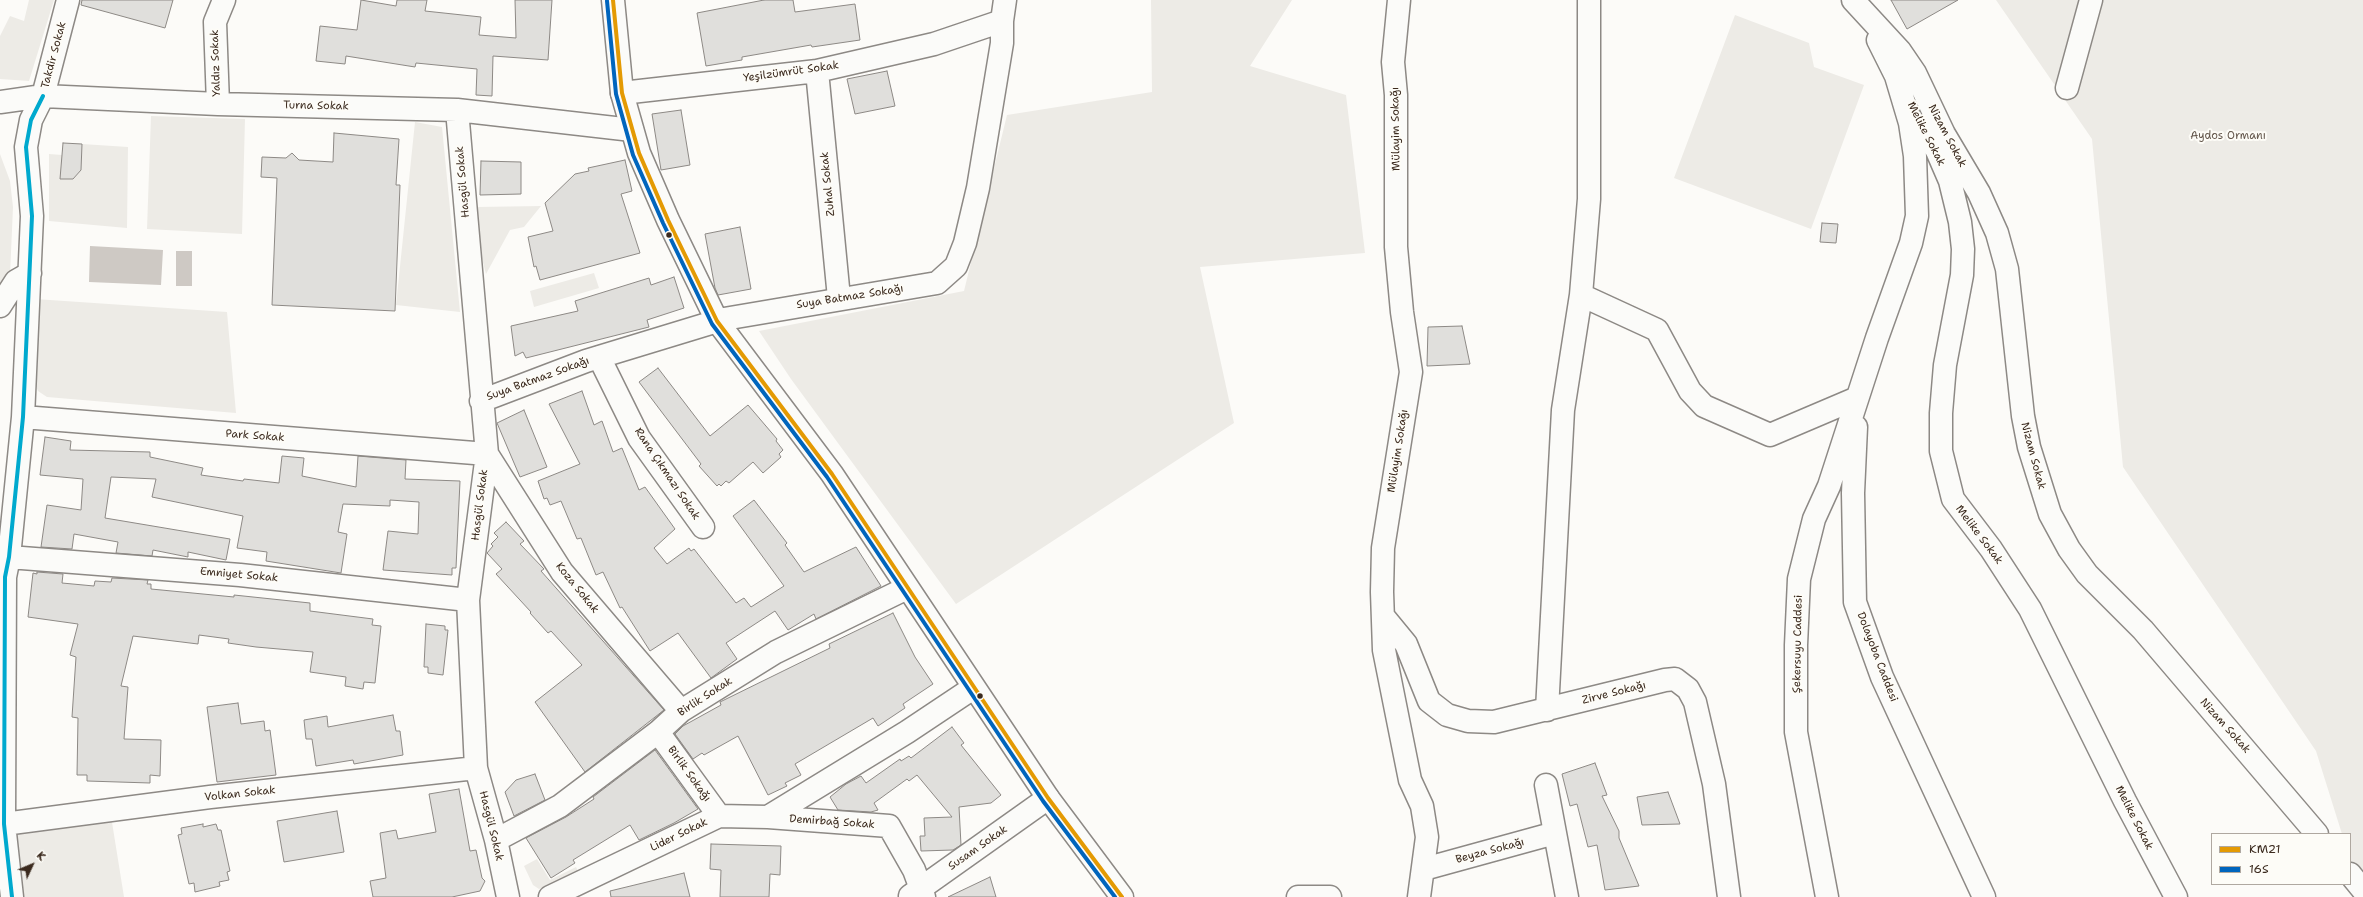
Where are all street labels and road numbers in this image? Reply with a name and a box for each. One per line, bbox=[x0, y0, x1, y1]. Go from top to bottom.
street label: Takdir Sokak bbox=[39, 20, 69, 90]
street label: Yaldız Sokak bbox=[208, 29, 224, 97]
street label: Yeşilzümrüt Sokak bbox=[742, 59, 840, 85]
street label: Mülayim Sokağı bbox=[1389, 87, 1403, 171]
street label: Turna Sokak bbox=[283, 99, 349, 113]
street label: Melike Sokak bbox=[1904, 100, 1948, 168]
street label: Nizam Sokak bbox=[1925, 102, 1969, 170]
street label: Hasgül Sokak bbox=[453, 146, 473, 218]
street label: Zuhal Sokak bbox=[818, 151, 838, 217]
street label: Suya Batmaz Sokağı bbox=[795, 282, 905, 312]
street label: Suya Batmaz Sokağı bbox=[485, 354, 591, 404]
street label: Mülayim Sokağı bbox=[1385, 408, 1411, 494]
street label: Nizam Sokak bbox=[2018, 421, 2048, 491]
street label: Rana Çıkmazı Sokak bbox=[631, 426, 703, 522]
street label: Park Sokak bbox=[225, 427, 285, 445]
street label: Hasgül Sokak bbox=[469, 469, 491, 541]
street label: Melike Sokak bbox=[1953, 503, 2005, 567]
street label: Koza Sokak bbox=[552, 560, 602, 616]
street label: Emniyet Sokak bbox=[199, 565, 279, 585]
street label: Şekersuyu Caddesi bbox=[1791, 595, 1805, 693]
street label: Dolayoba Caddesi bbox=[1854, 610, 1900, 704]
street label: Birlik Sokak bbox=[675, 675, 735, 719]
street label: Zirve Sokağı bbox=[1581, 679, 1647, 707]
street label: Nizam Sokak bbox=[2197, 696, 2253, 756]
street label: Birlik Sokağı bbox=[664, 744, 714, 804]
street label: Volkan Sokak bbox=[204, 784, 276, 804]
street label: Melike Sokak bbox=[2112, 784, 2156, 852]
street label: Hasgül Sokak bbox=[476, 790, 506, 862]
street label: Demirbağ Sokak bbox=[789, 812, 875, 832]
street label: Lider Sokak bbox=[648, 815, 710, 855]
street label: Susam Sokak bbox=[946, 823, 1010, 873]
street label: Beyza Sokağı bbox=[1454, 835, 1526, 867]

